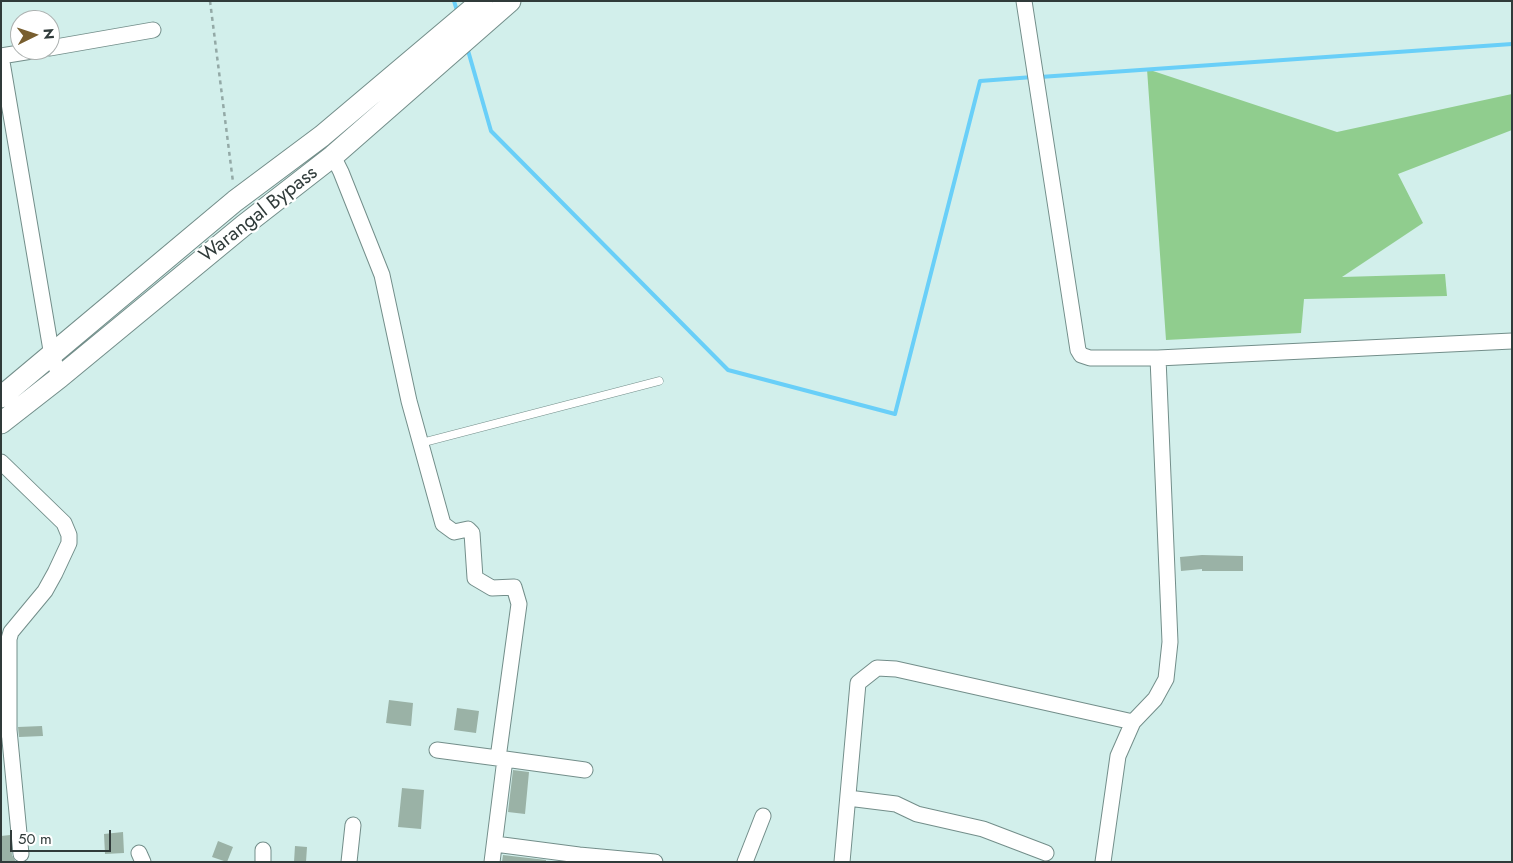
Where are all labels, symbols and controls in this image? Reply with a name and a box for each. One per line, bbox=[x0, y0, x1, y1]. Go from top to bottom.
north arrow bbox=[10, 10, 60, 60]
text: N bbox=[39, 28, 59, 40]
street label: Warangal Bypass bbox=[195, 161, 323, 269]
scale bar bbox=[12, 820, 114, 852]
text: 50 m bbox=[18, 828, 52, 850]

